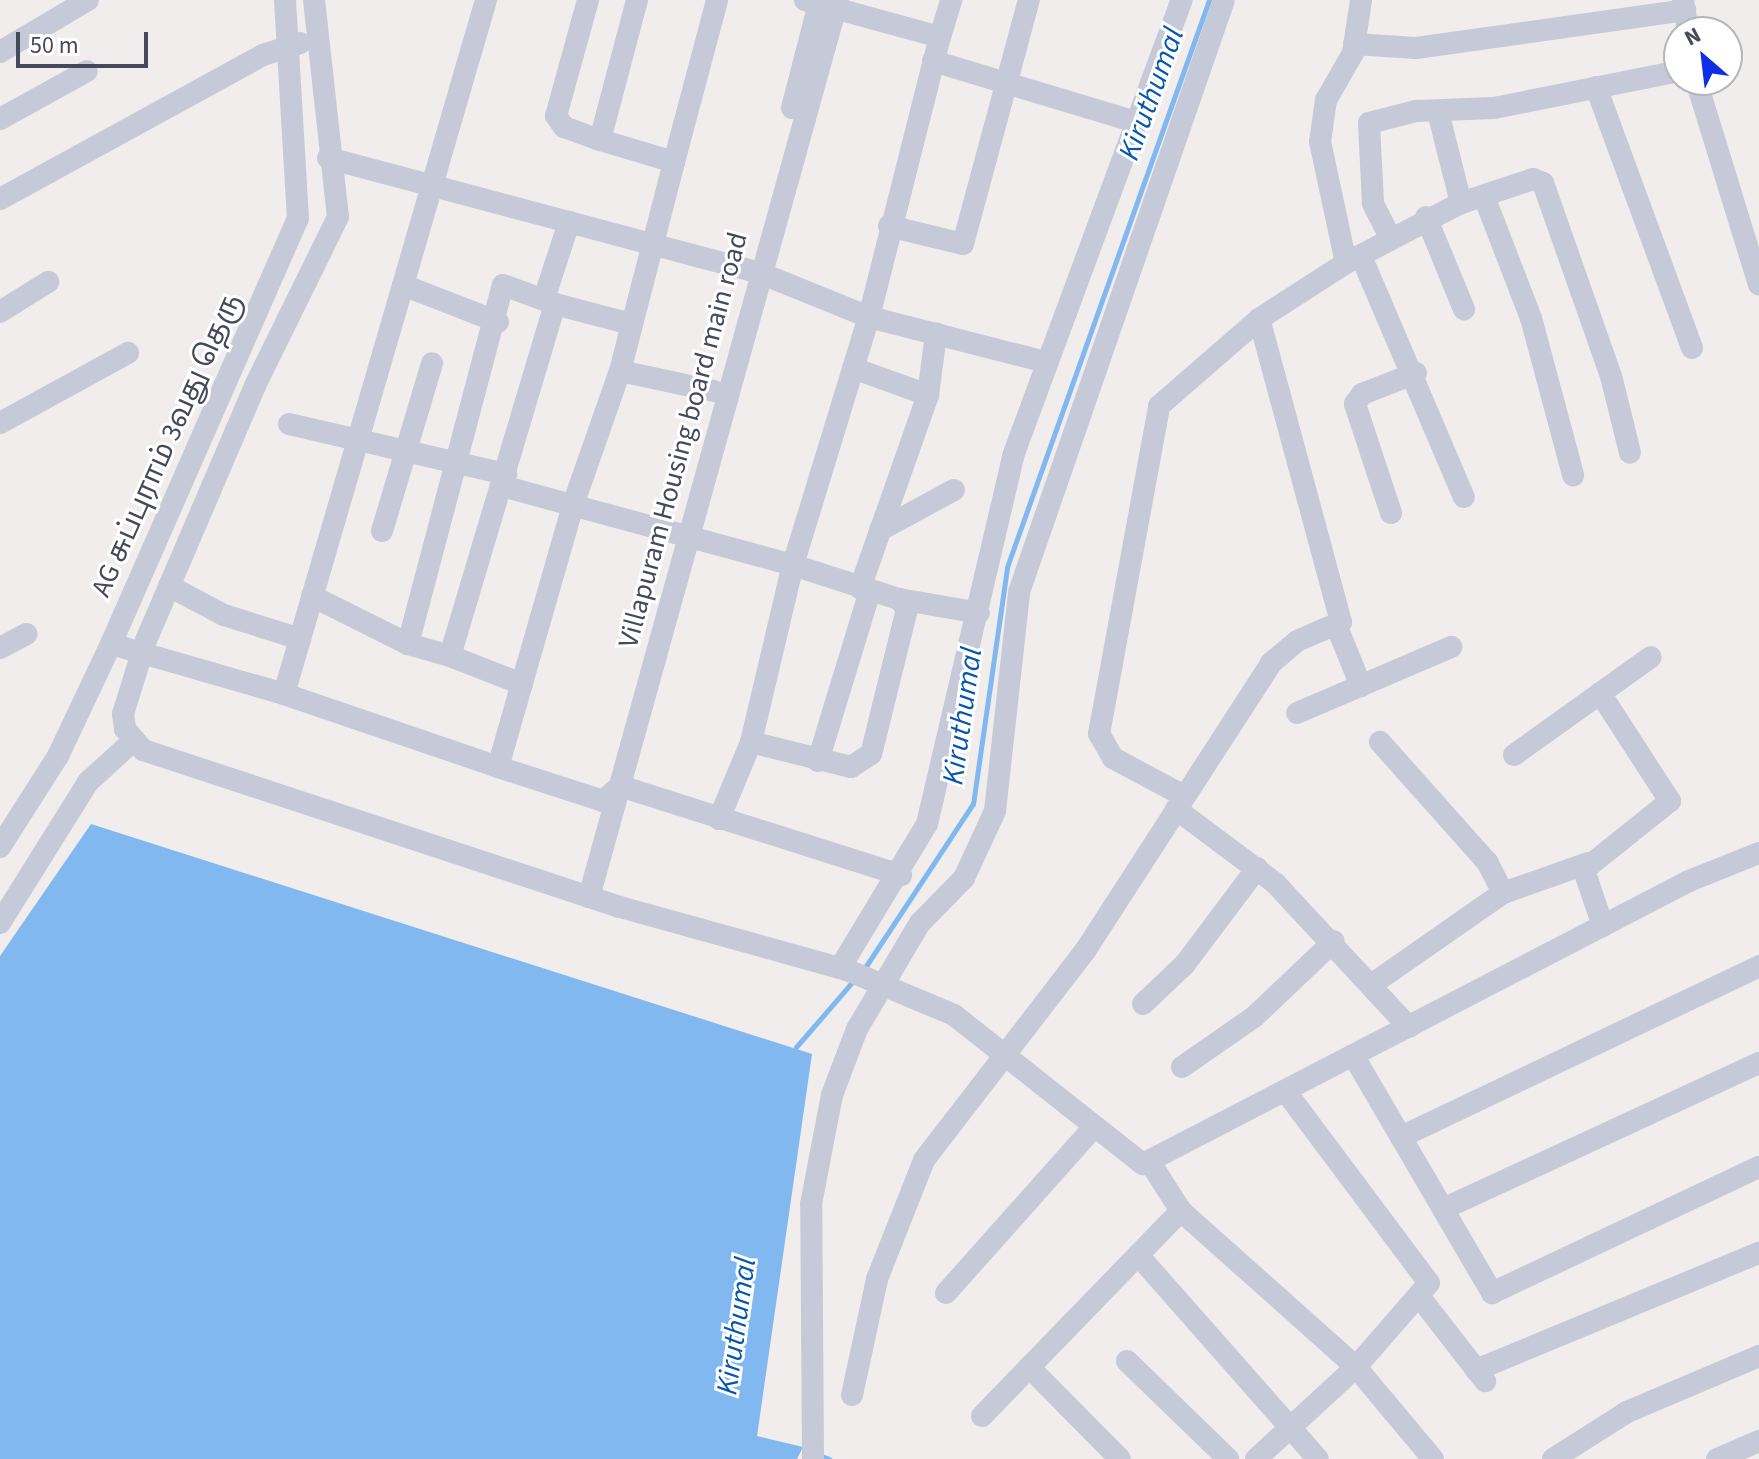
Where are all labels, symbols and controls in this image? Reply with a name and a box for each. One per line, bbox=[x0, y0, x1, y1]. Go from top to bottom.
scale bar bbox=[20, 16, 152, 66]
north arrow bbox=[1663, 16, 1743, 96]
text: N bbox=[1679, 19, 1707, 54]
water label: Kiruthumal bbox=[1111, 23, 1193, 165]
text: 50 m bbox=[30, 28, 79, 63]
street label: Villapuram Housing board main road bbox=[611, 229, 755, 651]
street label: AG சுப்புராம் 3வது தெரு bbox=[84, 288, 248, 602]
water label: Kiruthumal bbox=[936, 645, 990, 787]
water label: Kiruthumal bbox=[710, 1255, 764, 1397]

